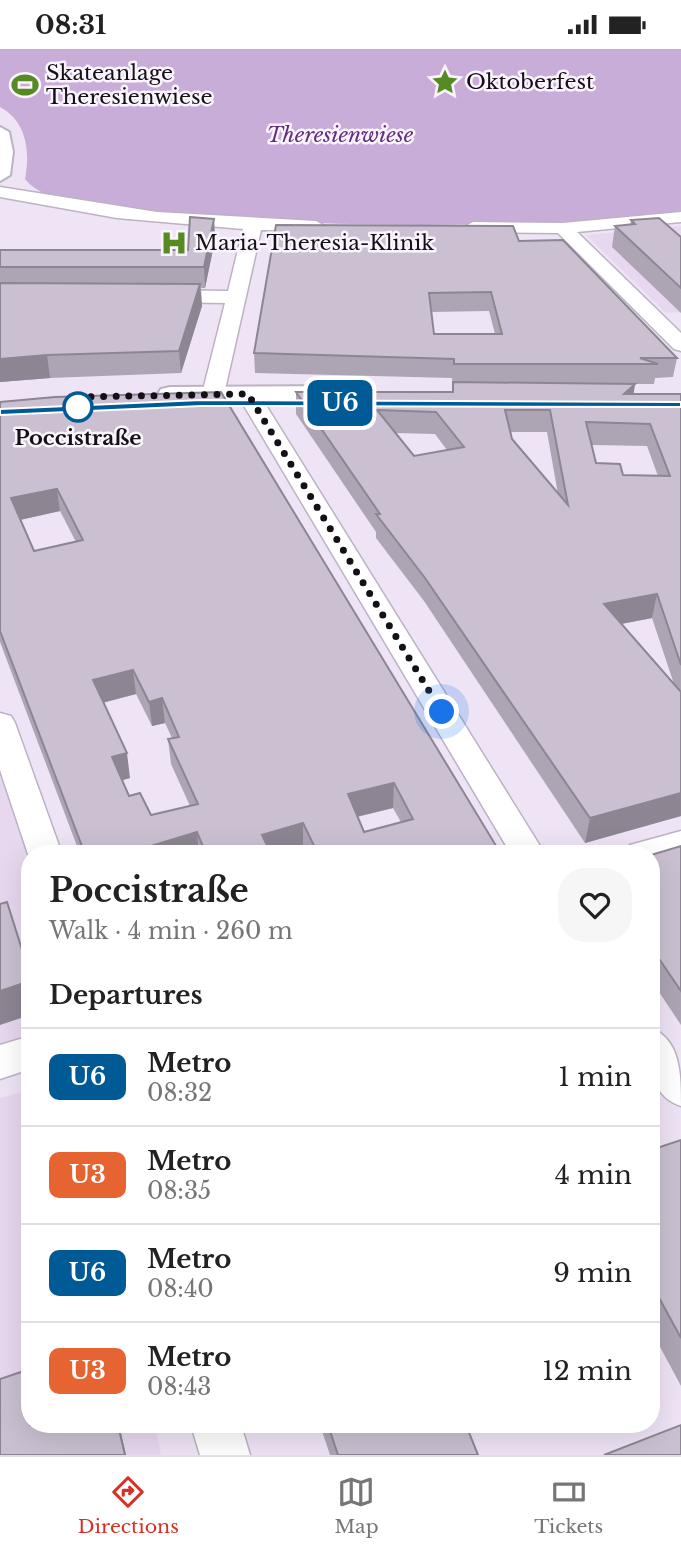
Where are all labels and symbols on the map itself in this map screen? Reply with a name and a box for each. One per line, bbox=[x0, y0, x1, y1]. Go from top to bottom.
place label: Skateanlage Theresienwiese bbox=[46, 60, 213, 110]
place icon: Oktoberfest bbox=[430, 67, 460, 97]
place label: Oktoberfest bbox=[466, 69, 594, 95]
sports icon: Skateanlage Theresienwiese bbox=[10, 70, 40, 100]
park label: Theresienwiese bbox=[267, 122, 414, 148]
hospital icon: Maria-Theresia-Klinik bbox=[159, 228, 189, 258]
place label: Maria-Theresia-Klinik bbox=[195, 230, 434, 256]
line badge: U6 bbox=[308, 380, 372, 426]
marker: Poccistraße bbox=[63, 392, 93, 422]
place label: Poccistraße bbox=[14, 425, 142, 451]
your location bbox=[424, 694, 459, 729]

